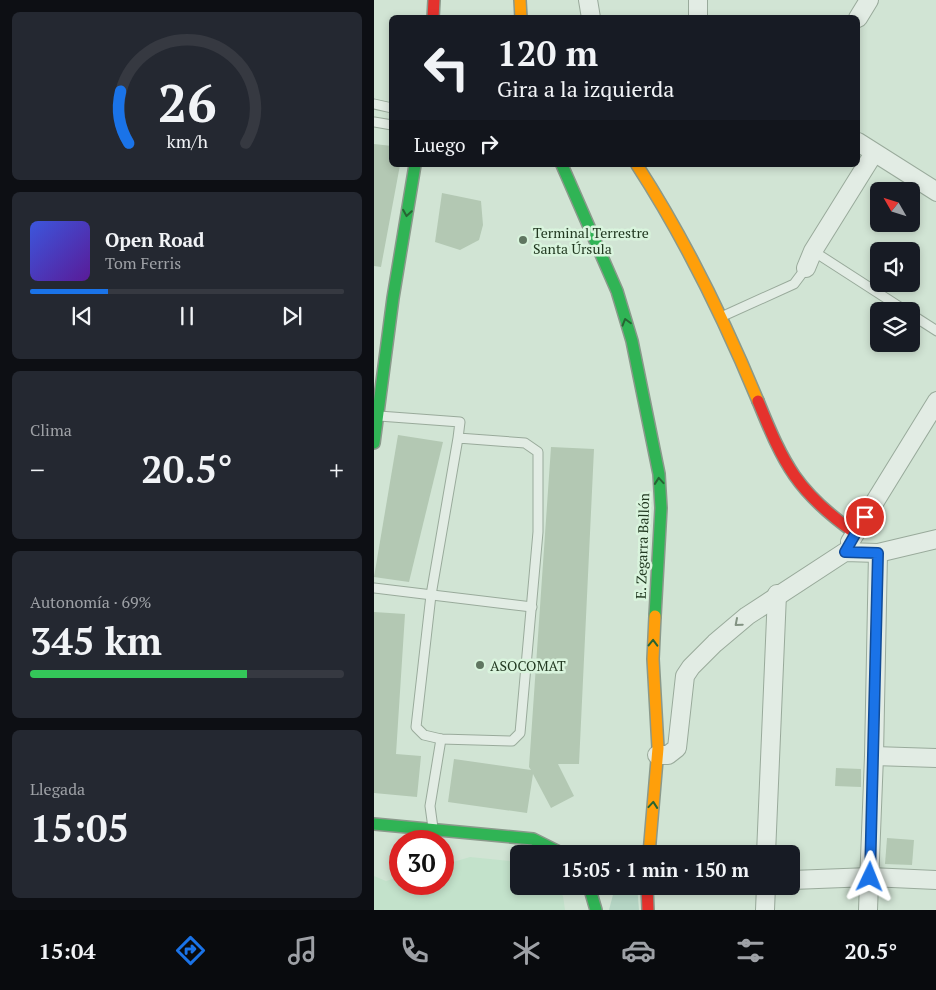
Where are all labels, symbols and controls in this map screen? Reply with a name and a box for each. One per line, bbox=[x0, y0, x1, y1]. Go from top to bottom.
text: 120 m bbox=[497, 30, 598, 76]
icon: left bbox=[414, 35, 479, 100]
text: 26 bbox=[158, 68, 216, 137]
text: Gira a la izquierda bbox=[497, 74, 674, 103]
text: km/h bbox=[166, 129, 208, 153]
icon: right bbox=[475, 130, 503, 158]
text: Luego bbox=[414, 132, 465, 157]
north arrow bbox=[870, 182, 920, 232]
map controls bbox=[870, 182, 920, 352]
one-way arrow bbox=[403, 209, 413, 217]
place label: Terminal Terrestre Santa Úrsula bbox=[533, 223, 649, 258]
text: Open Road bbox=[105, 227, 205, 252]
marker: Terminal Terrestre Santa Úrsula bbox=[517, 234, 529, 246]
button: sound bbox=[870, 242, 920, 292]
text: Tom Ferris bbox=[105, 252, 181, 274]
icon: previous bbox=[68, 302, 96, 330]
icon: pause bbox=[173, 302, 201, 330]
icon: next bbox=[278, 302, 306, 330]
button: layers bbox=[870, 302, 920, 352]
one-way arrow bbox=[621, 318, 632, 326]
text: Clima bbox=[30, 419, 72, 441]
text: 20.5° bbox=[141, 444, 233, 494]
text: − bbox=[30, 451, 45, 488]
text: + bbox=[329, 451, 344, 488]
one-way arrow bbox=[654, 477, 665, 485]
street label: E. Zegarra Ballón bbox=[631, 492, 653, 599]
pin bbox=[844, 496, 886, 538]
icon: arrive bbox=[851, 503, 879, 531]
text: Autonomía · 69% bbox=[30, 591, 152, 613]
text: 345 km bbox=[30, 616, 162, 666]
one-way arrow bbox=[735, 618, 744, 626]
one-way arrow bbox=[648, 639, 658, 646]
place label: ASOCOMAT bbox=[490, 656, 566, 675]
marker: ASOCOMAT bbox=[474, 659, 486, 671]
text: Llegada bbox=[30, 778, 85, 800]
one-way arrow bbox=[648, 801, 659, 809]
text: 15:05 bbox=[30, 803, 129, 853]
speed limit sign: 30 bbox=[389, 830, 454, 895]
position arrow bbox=[843, 850, 895, 902]
text: 15:05 · 1 min · 150 m bbox=[561, 857, 749, 882]
icon: directions bbox=[173, 933, 208, 968]
icon: music bbox=[285, 933, 320, 968]
icon: phone bbox=[397, 933, 432, 968]
icon: climate bbox=[509, 933, 544, 968]
icon: car bbox=[621, 933, 656, 968]
icon: filters bbox=[733, 933, 768, 968]
text: 15:04 bbox=[38, 936, 96, 965]
text: 20.5° bbox=[845, 936, 897, 965]

